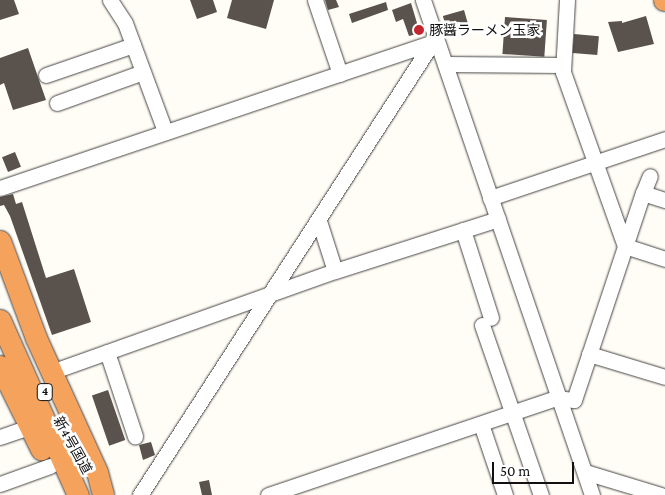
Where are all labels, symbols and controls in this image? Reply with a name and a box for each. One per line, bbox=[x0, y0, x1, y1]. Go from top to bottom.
place label: 豚醤ラーメン玉家 bbox=[429, 22, 541, 38]
marker: 豚醤ラーメン玉家 bbox=[413, 24, 425, 36]
road number: 4 bbox=[36, 382, 54, 402]
street label: 新4号国道 bbox=[50, 413, 96, 477]
scale bar bbox=[495, 452, 578, 484]
text: 50 m bbox=[500, 463, 530, 479]

